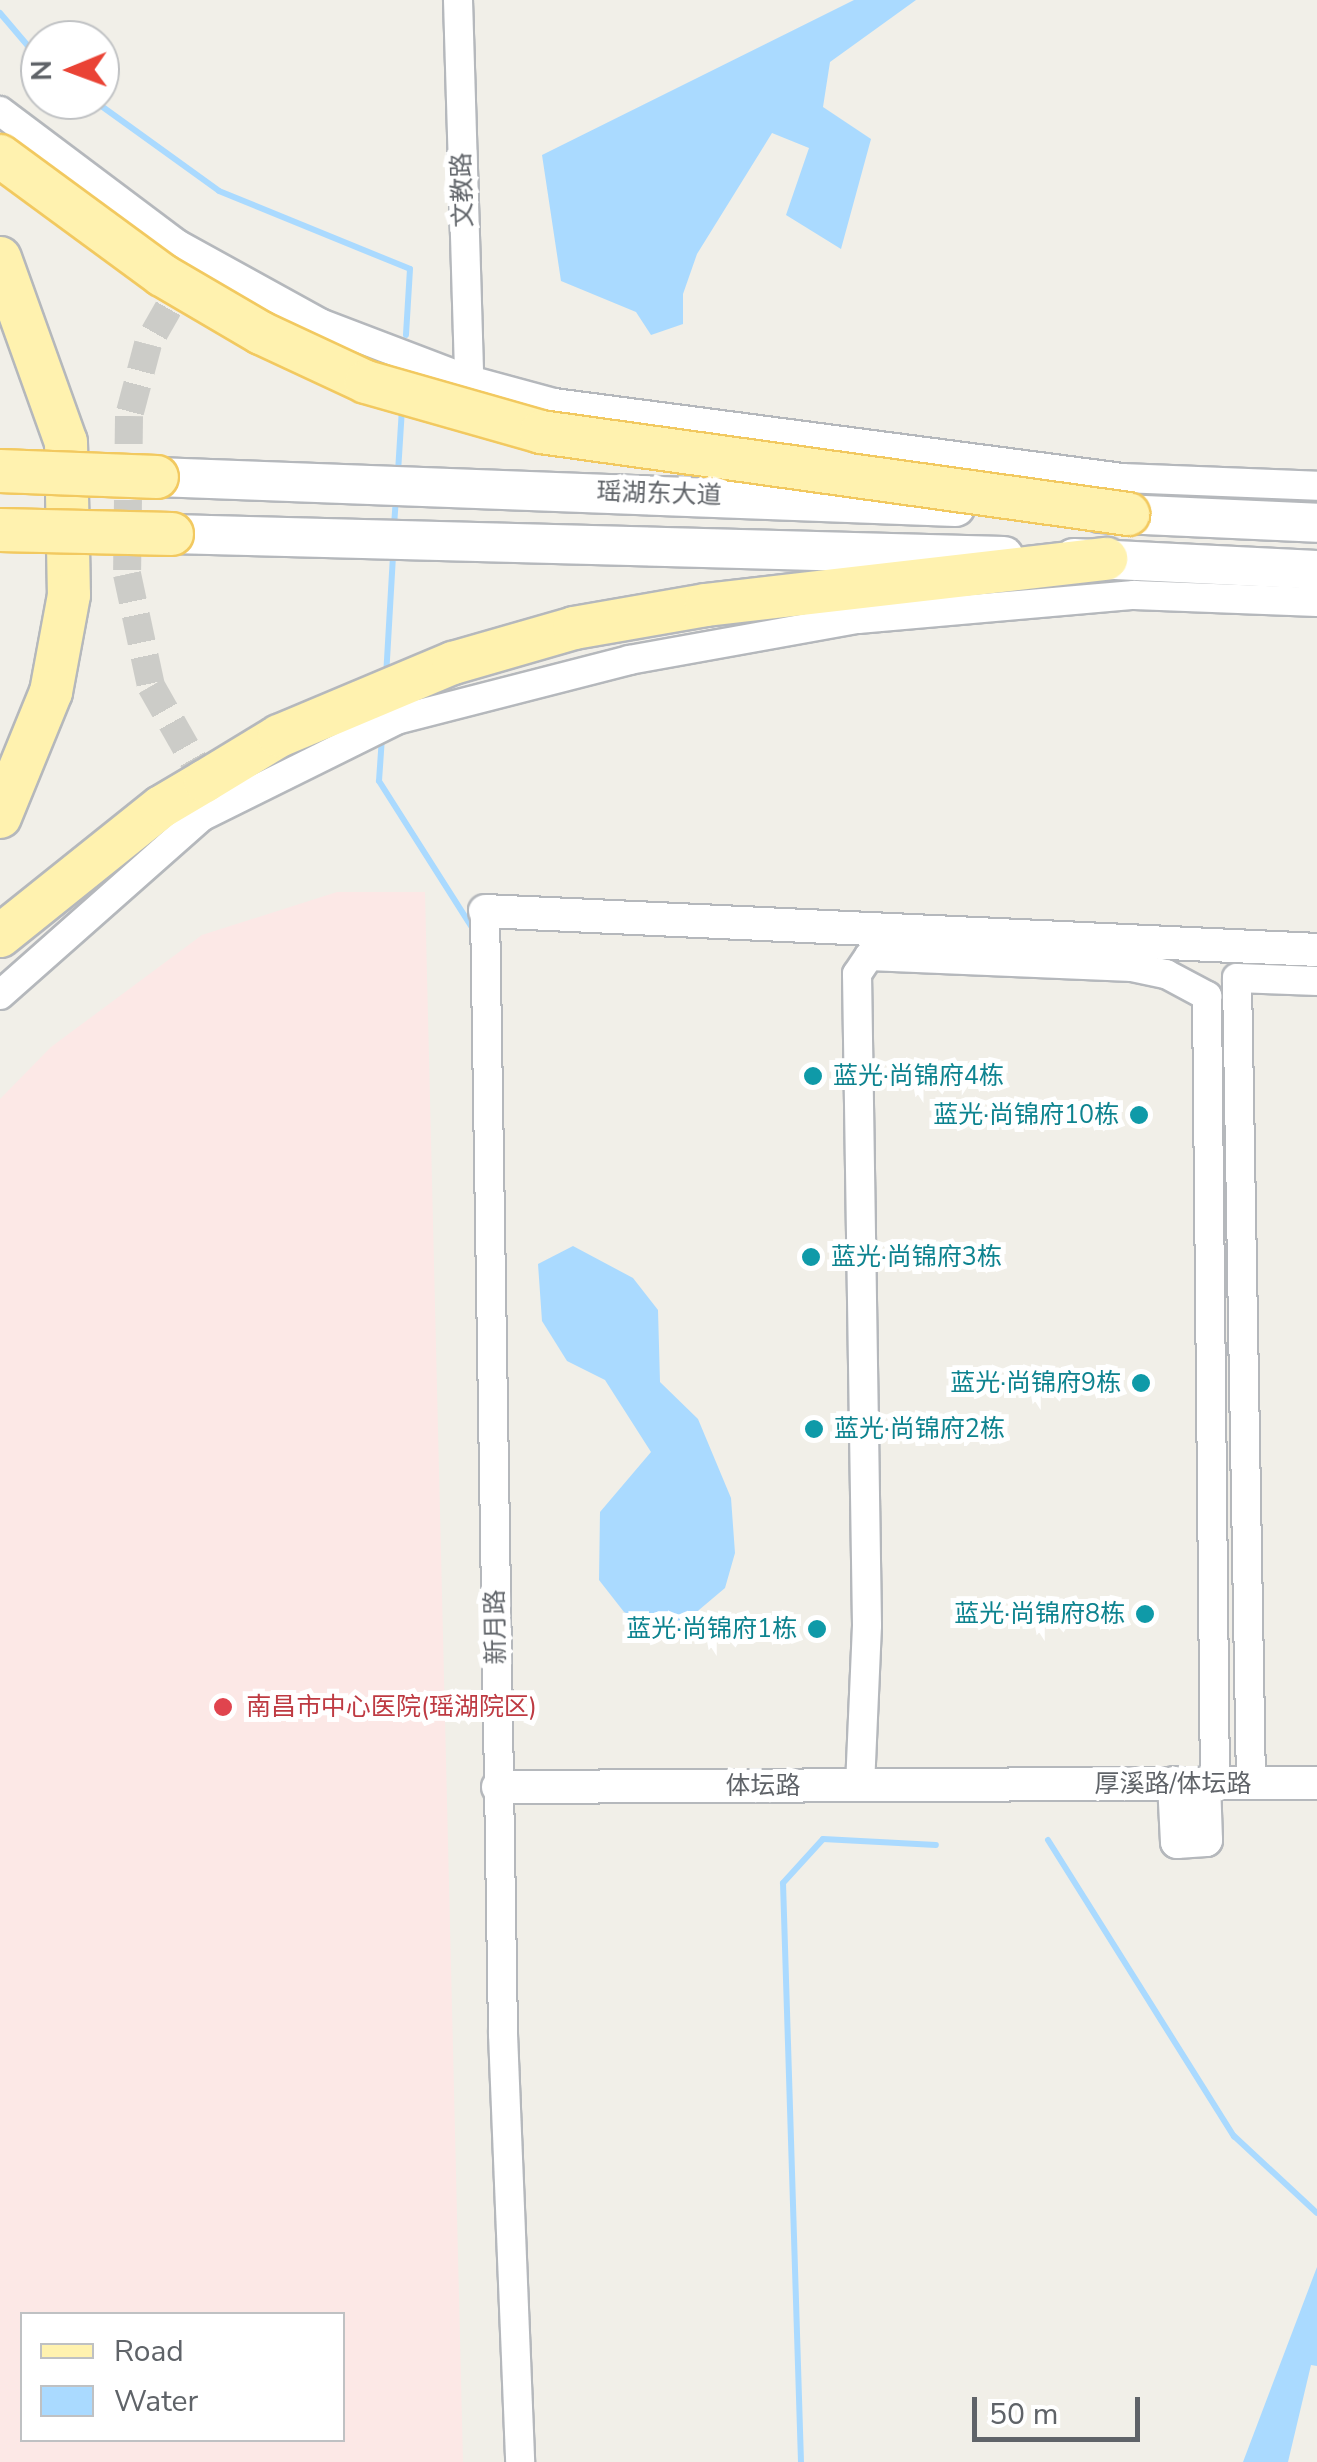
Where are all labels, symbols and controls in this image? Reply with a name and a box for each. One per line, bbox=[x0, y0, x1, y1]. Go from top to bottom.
north arrow bbox=[20, 20, 120, 120]
text: N bbox=[23, 60, 61, 81]
street label: 文教路 bbox=[447, 152, 479, 228]
street label: 瑶湖东大道 bbox=[596, 477, 722, 511]
place label: 蓝光·尚锦府4栋 bbox=[833, 1061, 1004, 1091]
marker: 蓝光·尚锦府4栋 bbox=[802, 1065, 824, 1087]
place label: 蓝光·尚锦府10栋 bbox=[933, 1100, 1119, 1130]
marker: 蓝光·尚锦府10栋 bbox=[1128, 1104, 1150, 1126]
place label: 蓝光·尚锦府3栋 bbox=[831, 1242, 1002, 1272]
marker: 蓝光·尚锦府3栋 bbox=[800, 1246, 822, 1268]
place label: 蓝光·尚锦府9栋 bbox=[950, 1368, 1121, 1398]
marker: 蓝光·尚锦府9栋 bbox=[1130, 1372, 1152, 1394]
place label: 蓝光·尚锦府2栋 bbox=[834, 1414, 1005, 1444]
marker: 蓝光·尚锦府2栋 bbox=[803, 1418, 825, 1440]
street label: 新月路 bbox=[480, 1589, 512, 1665]
place label: 蓝光·尚锦府8栋 bbox=[954, 1599, 1125, 1629]
marker: 蓝光·尚锦府8栋 bbox=[1134, 1603, 1156, 1625]
place label: 蓝光·尚锦府1栋 bbox=[626, 1614, 797, 1644]
marker: 蓝光·尚锦府1栋 bbox=[806, 1618, 828, 1640]
place label: 南昌市中心医院(瑶湖院区) bbox=[246, 1692, 537, 1722]
marker: 南昌市中心医院(瑶湖院区) bbox=[210, 1694, 236, 1720]
street label: 厚溪路/体坛路 bbox=[1094, 1769, 1252, 1799]
street label: 体坛路 bbox=[726, 1771, 800, 1801]
legend bbox=[20, 2312, 345, 2442]
text: Road bbox=[114, 2331, 184, 2372]
scale bar bbox=[977, 2377, 1144, 2439]
text: Water bbox=[114, 2381, 198, 2422]
text: 50 m bbox=[989, 2394, 1058, 2435]

